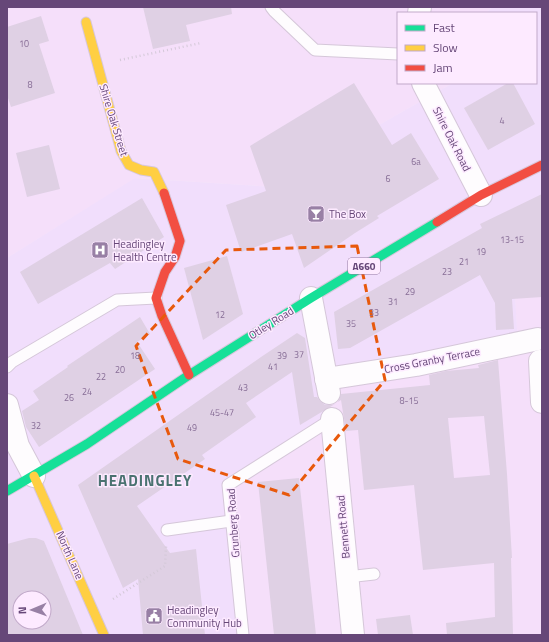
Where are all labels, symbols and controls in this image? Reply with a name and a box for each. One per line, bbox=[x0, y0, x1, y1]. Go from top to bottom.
legend bbox=[397, 12, 537, 84]
text: Fast bbox=[433, 18, 456, 37]
house number: 10 bbox=[19, 37, 29, 50]
text: Slow bbox=[433, 38, 458, 57]
text: Jam bbox=[433, 58, 453, 77]
house number: 8 bbox=[27, 78, 33, 91]
street label: Shire Oak Street bbox=[95, 82, 133, 158]
street label: Shire Oak Road bbox=[429, 104, 475, 174]
house number: 4 bbox=[499, 114, 505, 127]
house number: 6a bbox=[411, 155, 421, 168]
house number: 6 bbox=[385, 172, 391, 185]
bar icon: The Box bbox=[306, 204, 326, 224]
place label: The Box bbox=[329, 206, 366, 222]
house number: 13-15 bbox=[500, 233, 524, 246]
place label: Headingley Health Centre bbox=[113, 236, 177, 265]
hospital icon: Headingley Health Centre bbox=[90, 240, 110, 260]
house number: 19 bbox=[476, 245, 486, 258]
house number: 21 bbox=[459, 255, 469, 268]
road number: A660 bbox=[348, 258, 380, 274]
house number: 23 bbox=[442, 265, 452, 278]
house number: 29 bbox=[405, 285, 415, 298]
house number: 31 bbox=[388, 295, 398, 308]
street label: Otley Road bbox=[245, 303, 297, 343]
house number: 33 bbox=[369, 306, 379, 319]
house number: 12 bbox=[215, 308, 225, 321]
house number: 35 bbox=[346, 317, 356, 330]
street label: Cross Granby Terrace bbox=[383, 343, 482, 377]
house number: 37 bbox=[294, 348, 304, 361]
house number: 18 bbox=[130, 349, 140, 362]
house number: 39 bbox=[277, 349, 287, 362]
house number: 41 bbox=[268, 360, 278, 373]
house number: 20 bbox=[115, 363, 125, 376]
house number: 22 bbox=[96, 370, 106, 383]
house number: 43 bbox=[238, 381, 248, 394]
house number: 24 bbox=[82, 385, 92, 398]
house number: 26 bbox=[64, 391, 74, 404]
house number: 8-15 bbox=[399, 394, 419, 407]
house number: 45-47 bbox=[210, 406, 234, 419]
house number: 32 bbox=[31, 419, 41, 432]
house number: 49 bbox=[187, 421, 197, 434]
district label: HEADINGLEY bbox=[98, 469, 192, 492]
street label: Grunberg Road bbox=[223, 488, 243, 558]
street label: Bennett Road bbox=[332, 494, 354, 559]
street label: North Lane bbox=[52, 528, 88, 582]
north arrow bbox=[12, 590, 52, 630]
place label: Headingley Community Hub bbox=[167, 602, 242, 631]
text: N bbox=[14, 606, 30, 614]
public building icon: Headingley Community Hub bbox=[144, 606, 164, 626]

